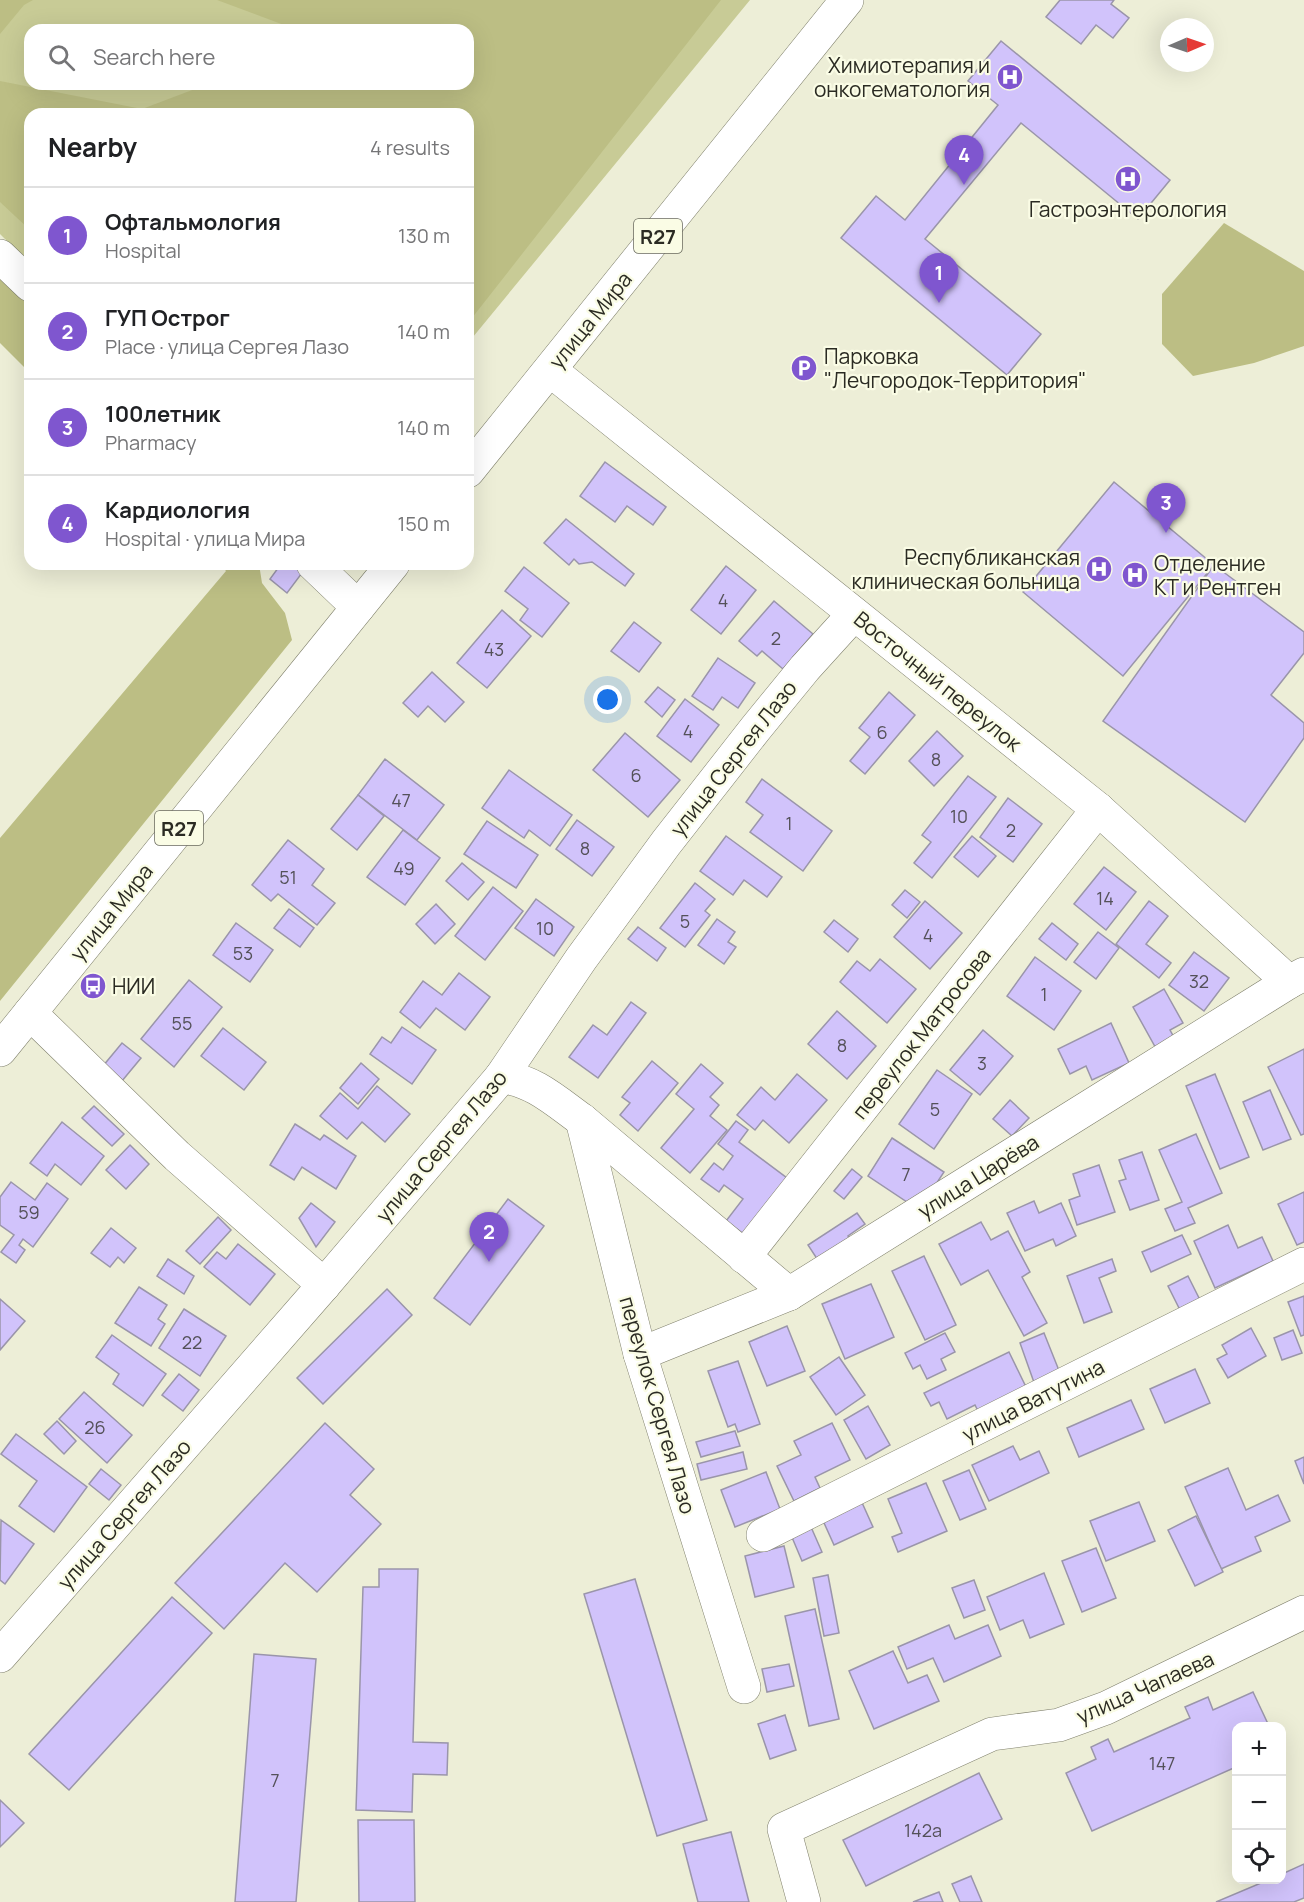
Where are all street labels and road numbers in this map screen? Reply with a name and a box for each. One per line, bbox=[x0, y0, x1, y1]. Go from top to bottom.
road number: R27 bbox=[634, 219, 682, 253]
street label: улица Мира bbox=[542, 266, 638, 374]
street label: Восточный переулок bbox=[848, 605, 1028, 758]
street label: улица Сергея Лазо bbox=[663, 674, 803, 842]
road number: R27 bbox=[155, 811, 203, 845]
street label: улица Мира bbox=[63, 858, 159, 966]
street label: переулок Матросова bbox=[845, 942, 997, 1124]
street label: улица Сергея Лазо bbox=[369, 1064, 513, 1228]
street label: улица Царёва bbox=[912, 1128, 1044, 1224]
street label: переулок Сергея Лазо bbox=[613, 1293, 703, 1517]
street label: улица Ватутина bbox=[957, 1352, 1109, 1448]
street label: улица Сергея Лазо bbox=[51, 1433, 197, 1595]
street label: улица Чапаева bbox=[1072, 1644, 1218, 1730]

